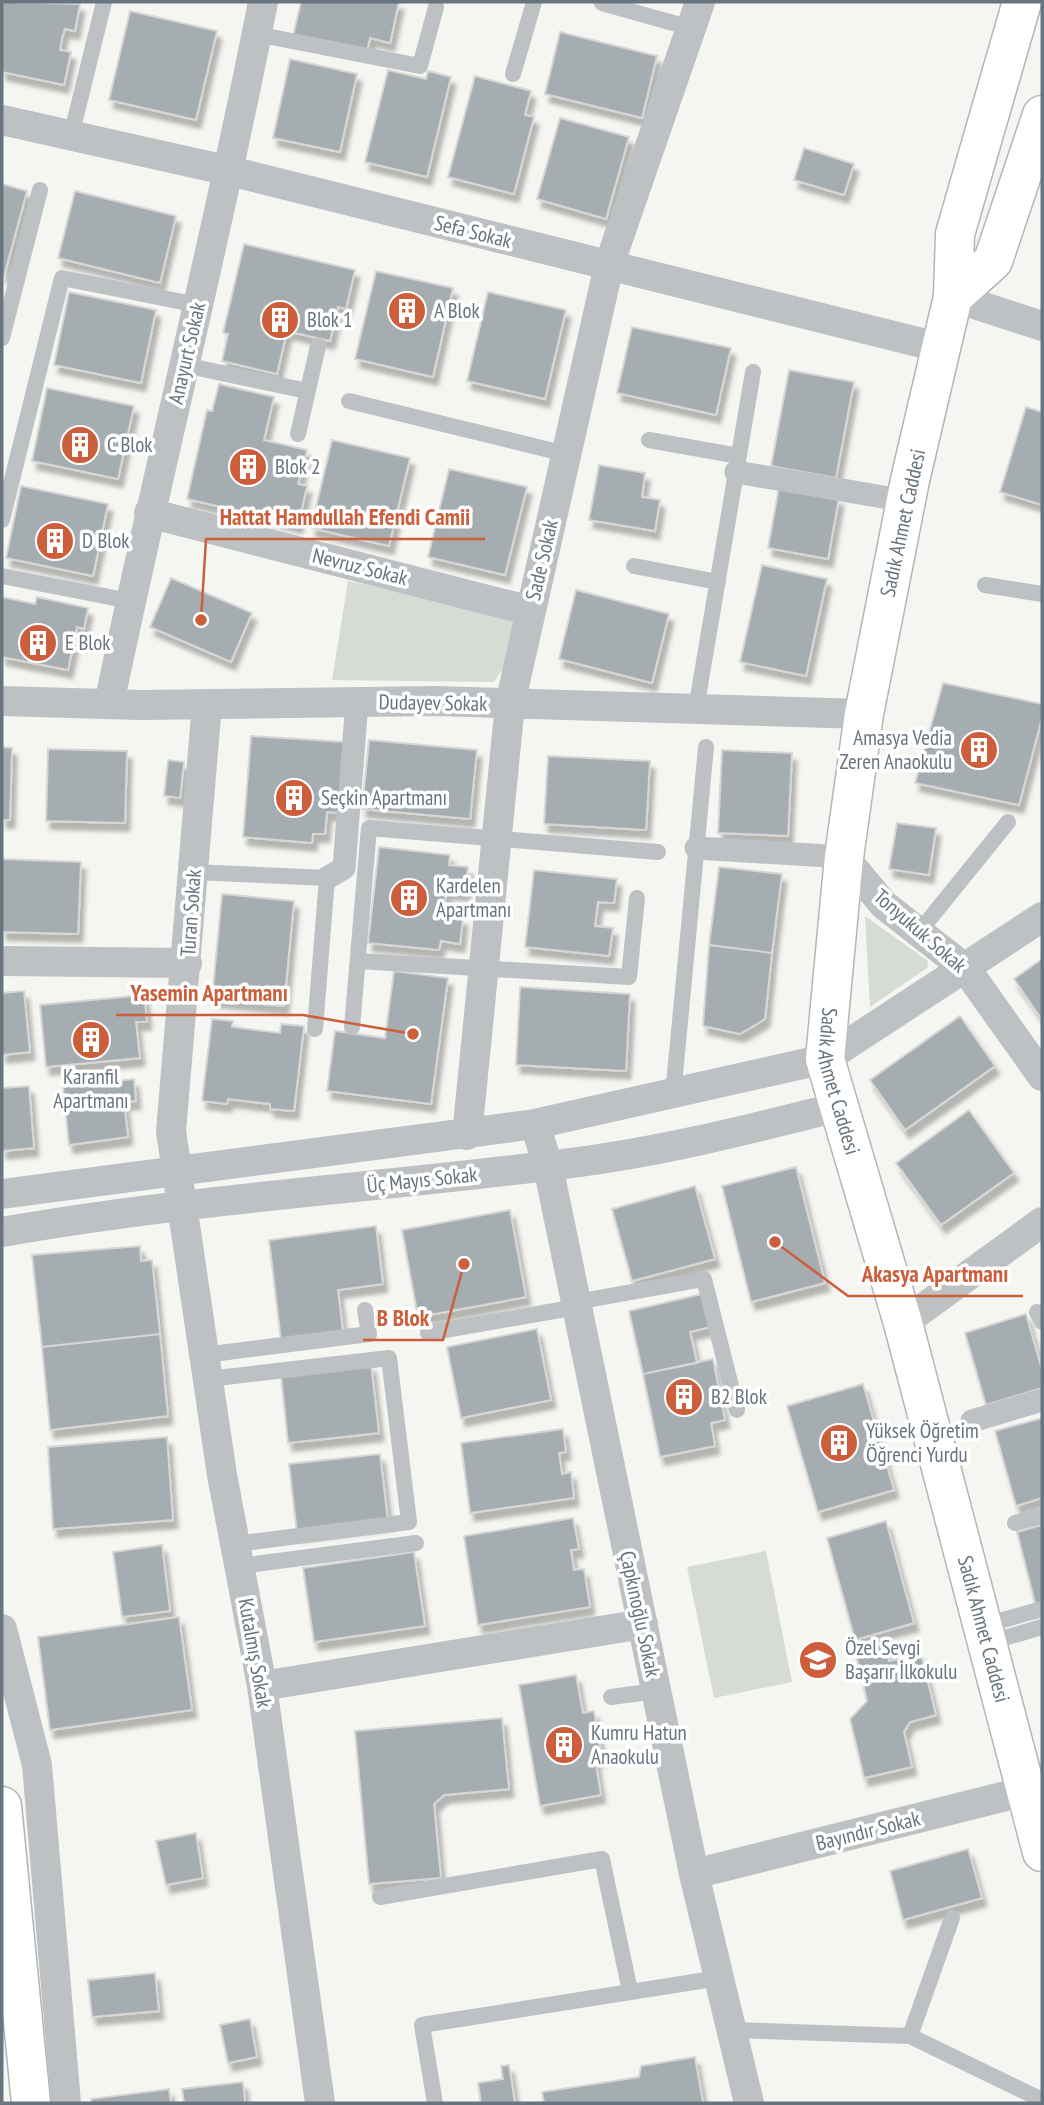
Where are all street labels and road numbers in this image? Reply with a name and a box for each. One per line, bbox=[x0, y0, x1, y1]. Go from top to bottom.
street label: Sefa Sokak bbox=[432, 209, 515, 254]
street label: Anayurt Sokak bbox=[162, 299, 211, 407]
street label: Sadık Ahmet Caddesi bbox=[874, 446, 931, 599]
street label: Sade Sokak bbox=[519, 517, 564, 603]
street label: Nevruz Sokak bbox=[310, 542, 410, 591]
street label: Dudayev Sokak bbox=[378, 688, 488, 717]
street label: Turan Sokak bbox=[174, 868, 207, 957]
street label: Tonyukuk Sokak bbox=[868, 883, 972, 978]
street label: Sadık Ahmet Caddesi bbox=[812, 1006, 867, 1158]
street label: Üç Mayıs Sokak bbox=[365, 1160, 479, 1199]
street label: Çapkınoğlu Sokak bbox=[614, 1548, 667, 1679]
street label: Sadık Ahmet Caddesi bbox=[952, 1553, 1016, 1705]
street label: Kutalmış Sokak bbox=[233, 1596, 278, 1710]
street label: Bayındır Sokak bbox=[813, 1805, 923, 1857]

